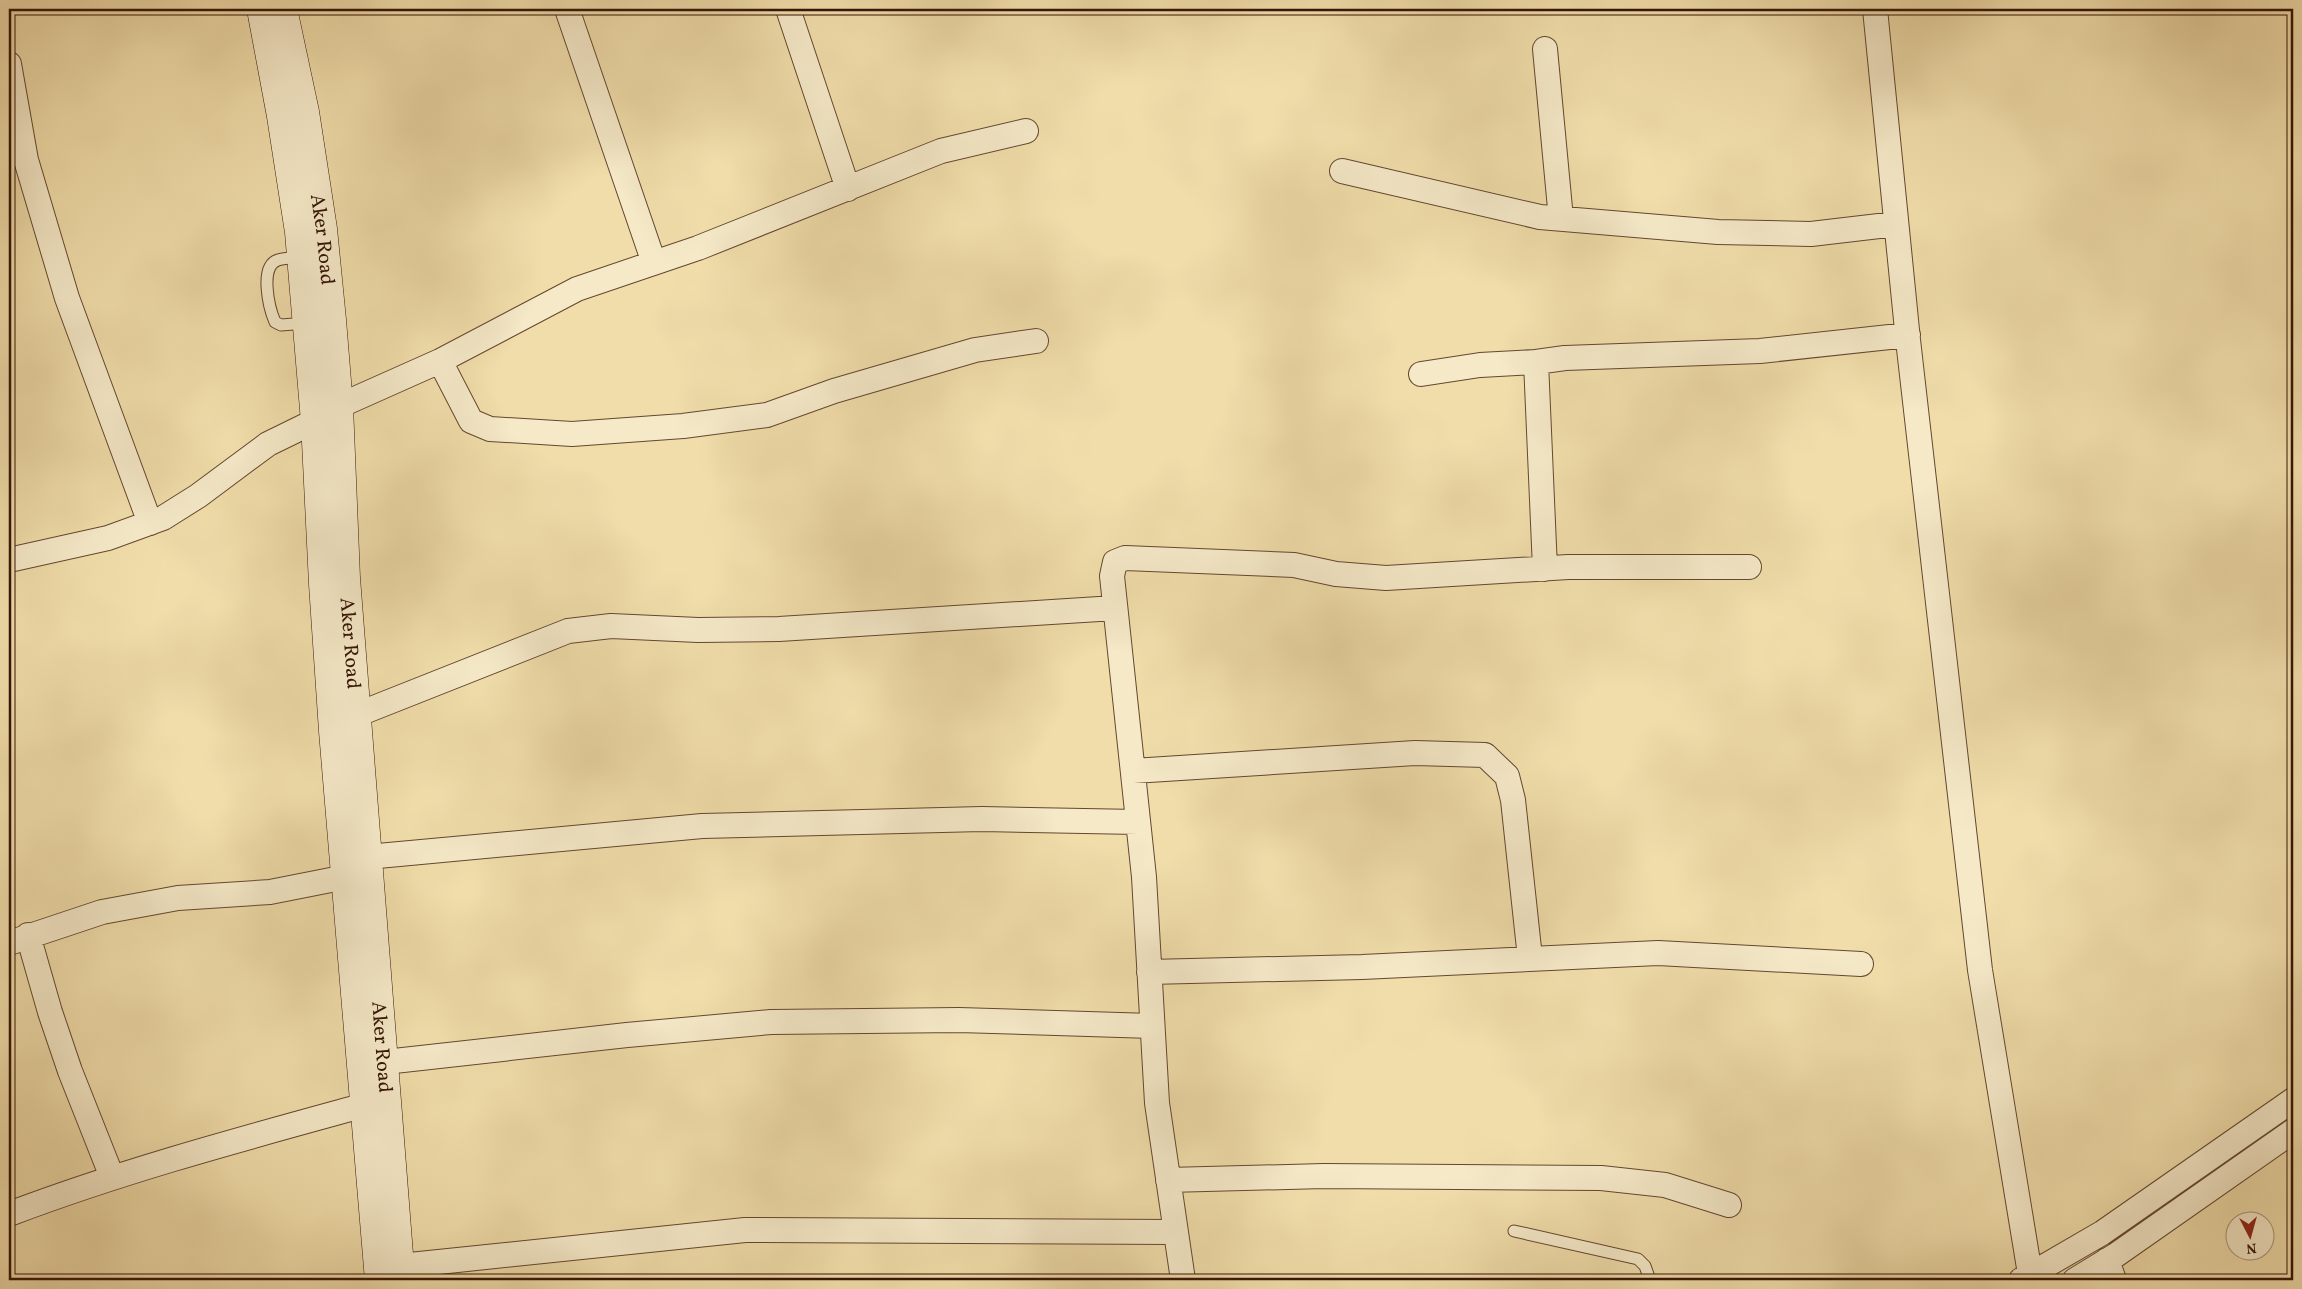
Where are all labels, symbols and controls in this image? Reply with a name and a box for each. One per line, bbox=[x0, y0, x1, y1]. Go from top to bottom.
street label: Aker Road bbox=[302, 192, 340, 286]
street label: Aker Road bbox=[332, 597, 367, 690]
street label: Aker Road bbox=[363, 1000, 398, 1094]
north arrow bbox=[2224, 1212, 2274, 1262]
text: N bbox=[2245, 1237, 2257, 1257]

